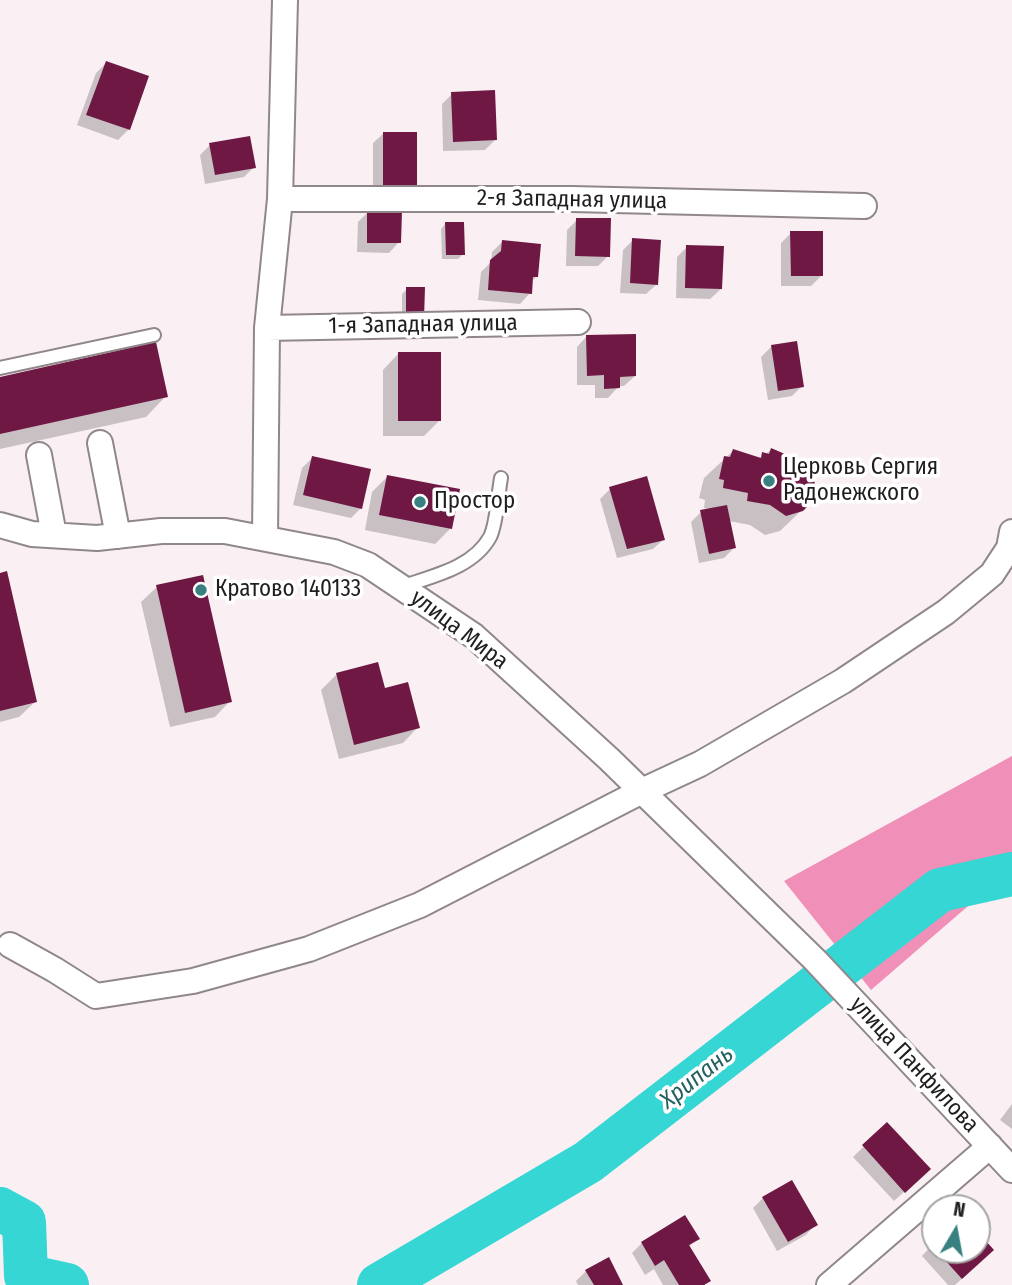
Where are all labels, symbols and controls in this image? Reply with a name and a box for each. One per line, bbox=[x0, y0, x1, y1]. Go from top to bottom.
street label: 2-я Западная улица bbox=[477, 185, 667, 215]
street label: 1-я Западная улица bbox=[328, 310, 518, 340]
place label: Церковь Сергия Радонежского bbox=[783, 454, 938, 508]
marker: Церковь Сергия Радонежского bbox=[761, 473, 777, 489]
place label: Простор bbox=[434, 488, 515, 516]
marker: Простор bbox=[412, 494, 428, 510]
place label: Кратово 140133 bbox=[215, 576, 361, 604]
marker: Кратово 140133 bbox=[193, 582, 209, 598]
street label: улица Мира bbox=[405, 584, 513, 676]
street label: улица Панфилова bbox=[844, 991, 984, 1139]
water label: Хрипань bbox=[654, 1040, 740, 1116]
north arrow bbox=[921, 1194, 991, 1264]
text: N bbox=[952, 1197, 967, 1222]

